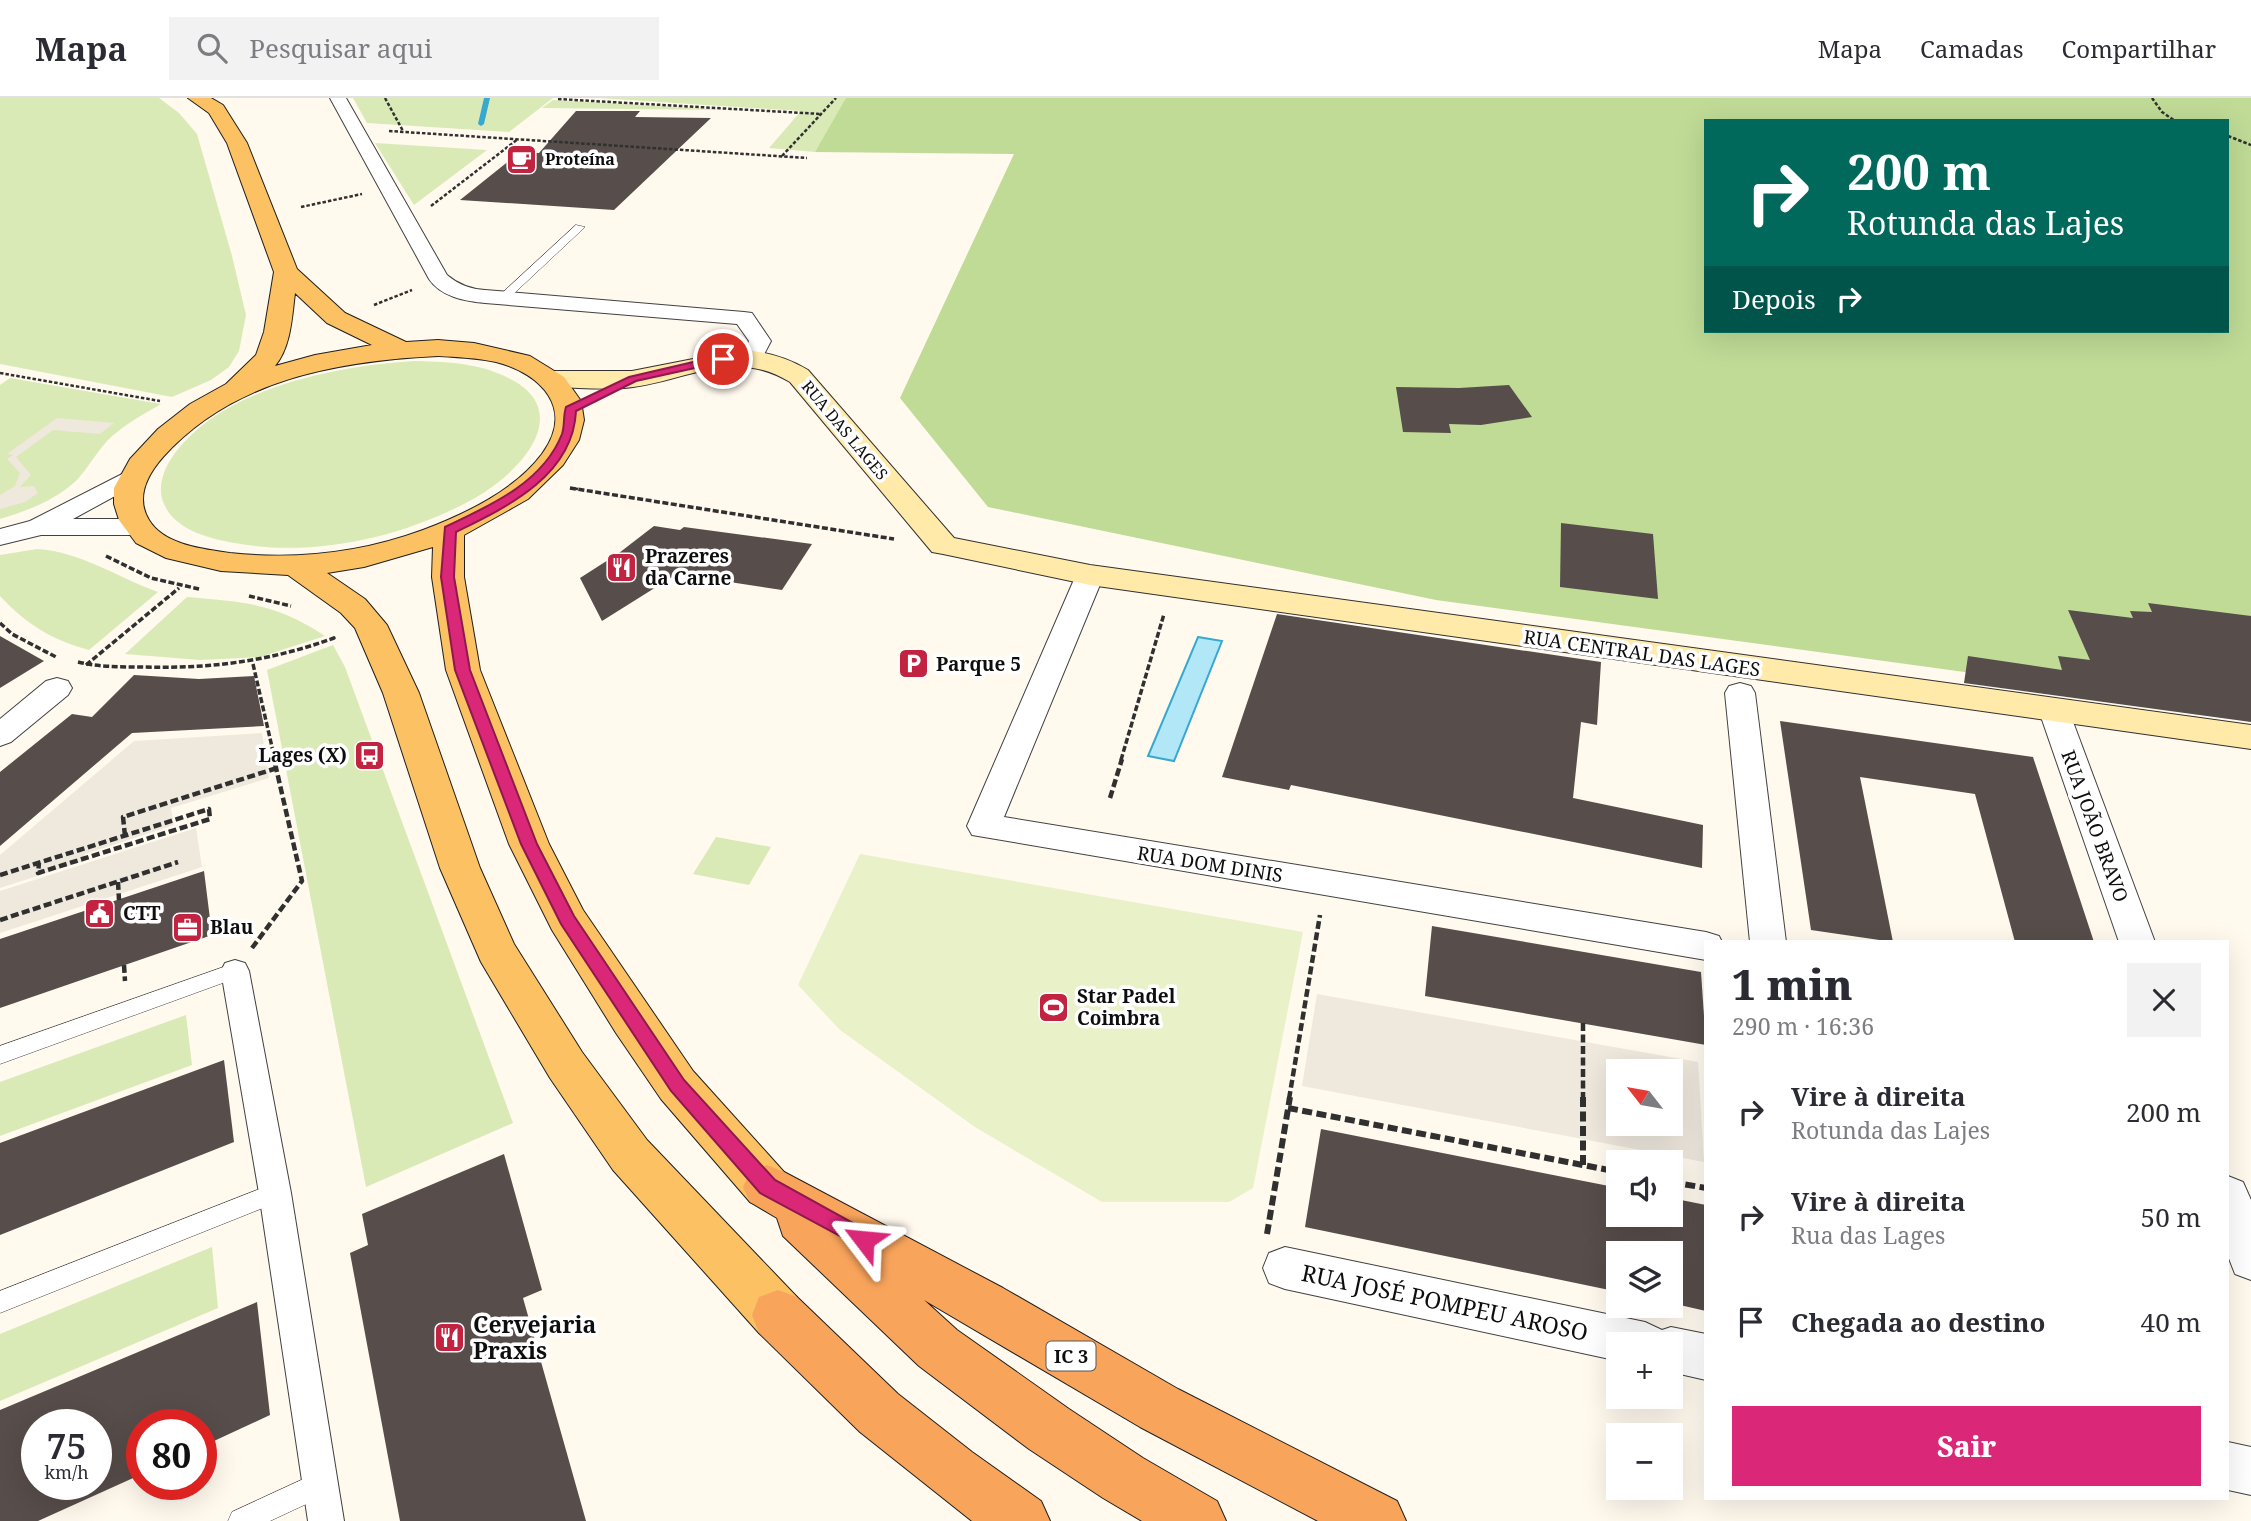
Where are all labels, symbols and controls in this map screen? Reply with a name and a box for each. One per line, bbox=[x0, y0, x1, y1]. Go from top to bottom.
search box bbox=[169, 17, 659, 80]
text: Mapa bbox=[35, 26, 127, 71]
icon: search bbox=[193, 29, 231, 67]
text: Pesquisar aqui bbox=[249, 30, 432, 66]
text: Mapa bbox=[1818, 32, 1882, 65]
text: Camadas bbox=[1920, 32, 2024, 65]
text: Compartilhar bbox=[2062, 32, 2216, 65]
text: 200 m bbox=[1847, 138, 1991, 204]
cafe icon: Proteína bbox=[505, 142, 539, 176]
icon: right bbox=[1732, 147, 1823, 238]
place label: Proteína bbox=[545, 148, 615, 170]
text: Rotunda das Lajes bbox=[1847, 201, 2124, 244]
icon: right bbox=[1830, 280, 1868, 318]
text: Depois bbox=[1732, 281, 1816, 317]
pin bbox=[693, 329, 753, 389]
icon: arrive bbox=[704, 340, 742, 378]
street label: RUA DAS LAGES bbox=[797, 376, 893, 484]
place label: Prazeres da Carne bbox=[645, 543, 731, 591]
restaurant icon: Prazeres da Carne bbox=[605, 550, 639, 584]
street label: RUA CENTRAL DAS LAGES bbox=[1522, 624, 1762, 682]
parking icon: Parque 5 bbox=[896, 647, 930, 681]
place label: Parque 5 bbox=[936, 651, 1021, 677]
bus stop icon: Lages (X) bbox=[353, 738, 387, 772]
place label: Lages (X) bbox=[258, 742, 347, 768]
street label: RUA JOÃO BRAVO bbox=[2055, 747, 2135, 905]
street label: RUA DOM DINIS bbox=[1135, 840, 1285, 888]
public building icon: CTT bbox=[83, 896, 117, 930]
place label: CTT bbox=[123, 900, 161, 926]
office icon: Blau bbox=[170, 910, 204, 944]
place label: Blau bbox=[210, 914, 254, 940]
text: 1 min bbox=[1732, 955, 1853, 1012]
button: close bbox=[2127, 963, 2201, 1037]
place label: Star Padel Coimbra bbox=[1077, 983, 1176, 1031]
sports icon: Star Padel Coimbra bbox=[1037, 990, 1071, 1024]
text: 290 m · 16:36 bbox=[1732, 1010, 1874, 1042]
north arrow bbox=[1606, 1059, 1684, 1136]
map controls bbox=[1606, 1059, 1683, 1500]
text: Vire à direita bbox=[1791, 1078, 1966, 1114]
icon: right bbox=[1732, 1093, 1770, 1131]
text: 200 m bbox=[2126, 1094, 2201, 1130]
text: Rotunda das Lajes bbox=[1791, 1114, 1990, 1146]
button: sound bbox=[1606, 1150, 1683, 1227]
text: Vire à direita bbox=[1791, 1183, 1966, 1219]
icon: right bbox=[1732, 1198, 1770, 1236]
text: 50 m bbox=[2141, 1199, 2201, 1235]
position arrow bbox=[827, 1203, 901, 1277]
text: Rua das Lages bbox=[1791, 1219, 1945, 1251]
button: layers bbox=[1606, 1241, 1683, 1318]
street label: RUA JOSÉ POMPEU AROSO bbox=[1299, 1256, 1591, 1348]
icon: arrive bbox=[1732, 1303, 1770, 1341]
text: Chegada ao destino bbox=[1791, 1304, 2046, 1340]
text: 40 m bbox=[2141, 1304, 2201, 1340]
place label: Cervejaria Praxis bbox=[473, 1308, 597, 1366]
restaurant icon: Cervejaria Praxis bbox=[433, 1320, 467, 1354]
button: + bbox=[1606, 1332, 1683, 1409]
road number: IC 3 bbox=[1046, 1342, 1096, 1371]
button: Sair bbox=[1732, 1406, 2201, 1486]
speed limit sign: 80 bbox=[126, 1409, 217, 1500]
text: 75 bbox=[47, 1422, 86, 1469]
button: − bbox=[1606, 1423, 1683, 1500]
text: km/h bbox=[44, 1460, 89, 1484]

